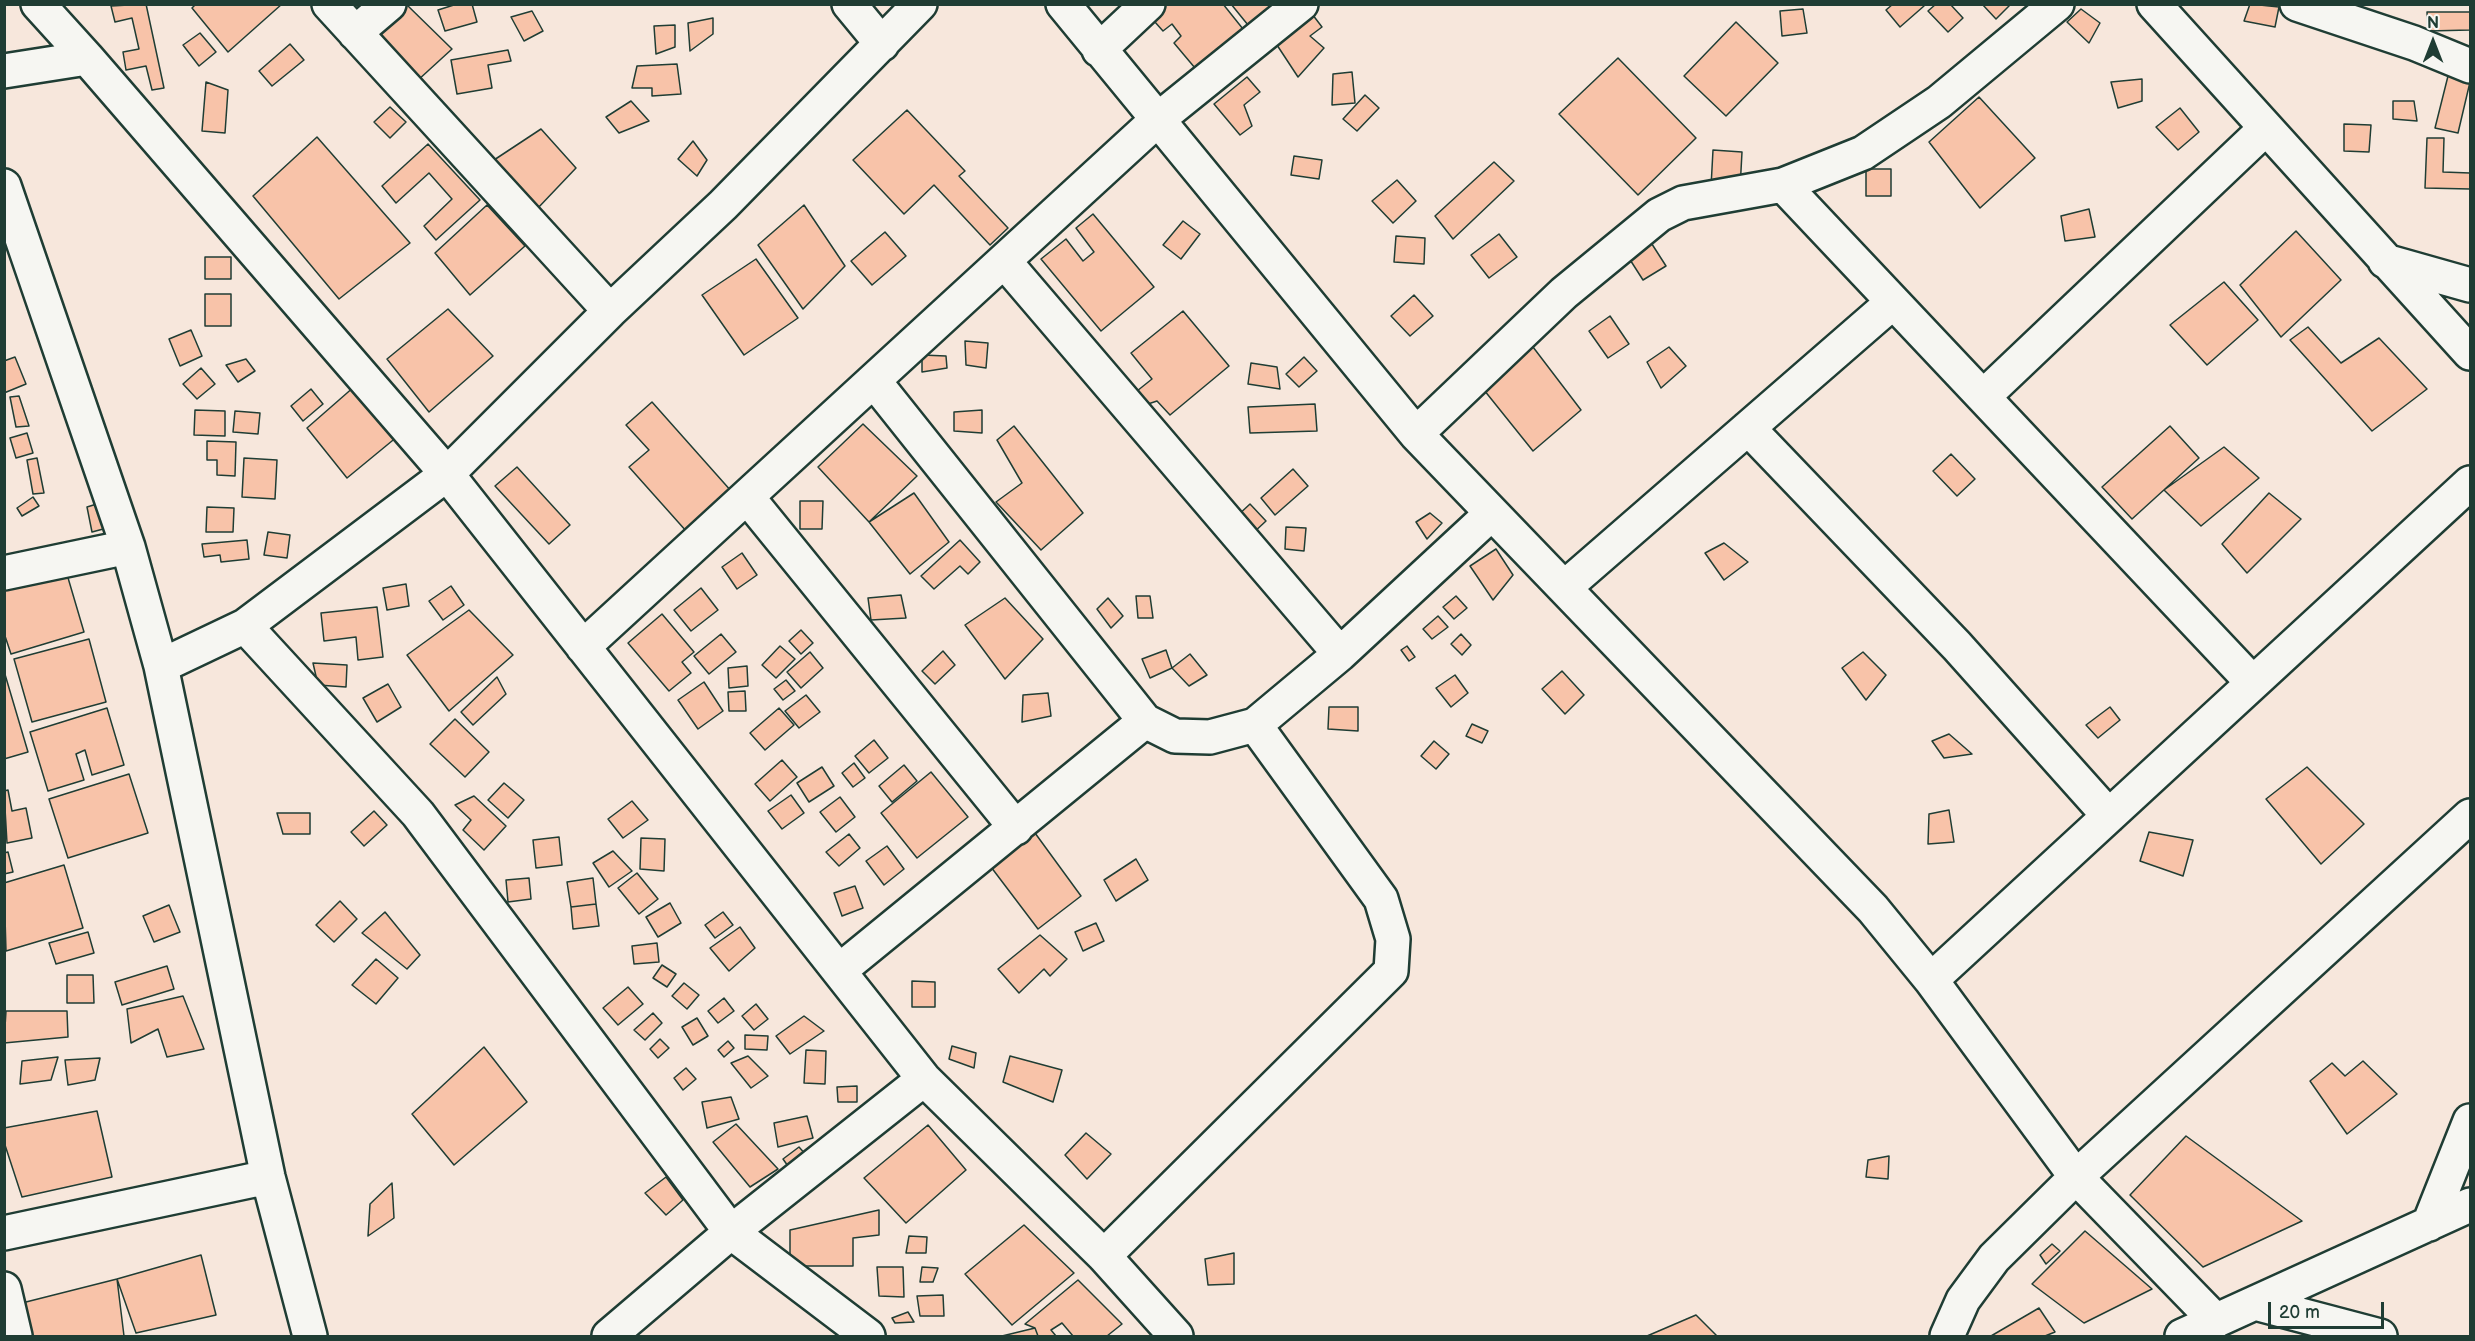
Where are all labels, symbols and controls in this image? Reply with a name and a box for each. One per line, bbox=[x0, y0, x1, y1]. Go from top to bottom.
north arrow bbox=[2403, 12, 2463, 72]
text: N bbox=[2427, 14, 2439, 33]
scale bar bbox=[2271, 1290, 2386, 1328]
text: 20 m bbox=[2279, 1302, 2320, 1323]

